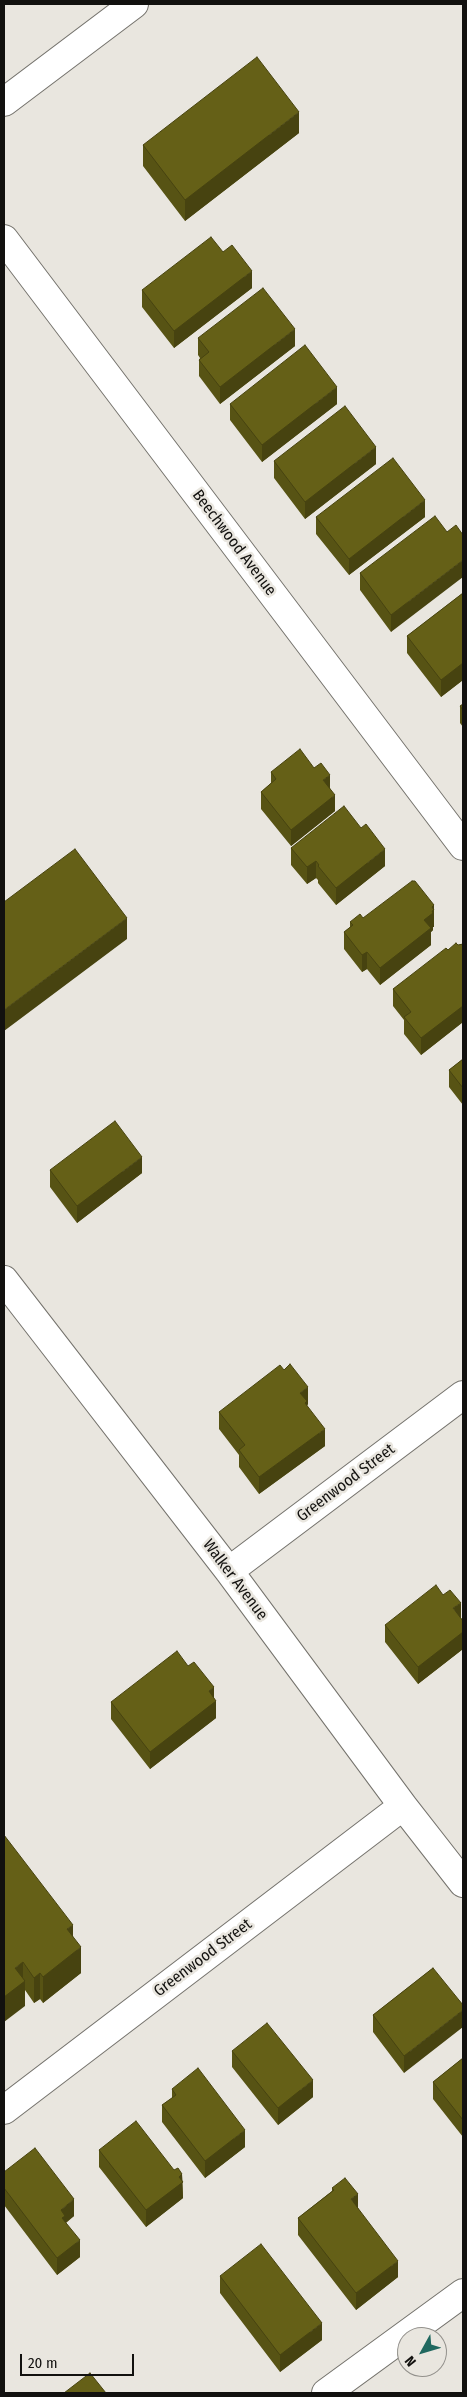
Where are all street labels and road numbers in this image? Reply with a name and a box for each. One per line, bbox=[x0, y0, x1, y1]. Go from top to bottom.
street label: Beechwood Avenue bbox=[188, 486, 280, 600]
street label: Greenwood Street bbox=[293, 1440, 399, 1526]
street label: Walker Avenue bbox=[198, 1536, 272, 1624]
street label: Greenwood Street bbox=[150, 1915, 256, 2001]

